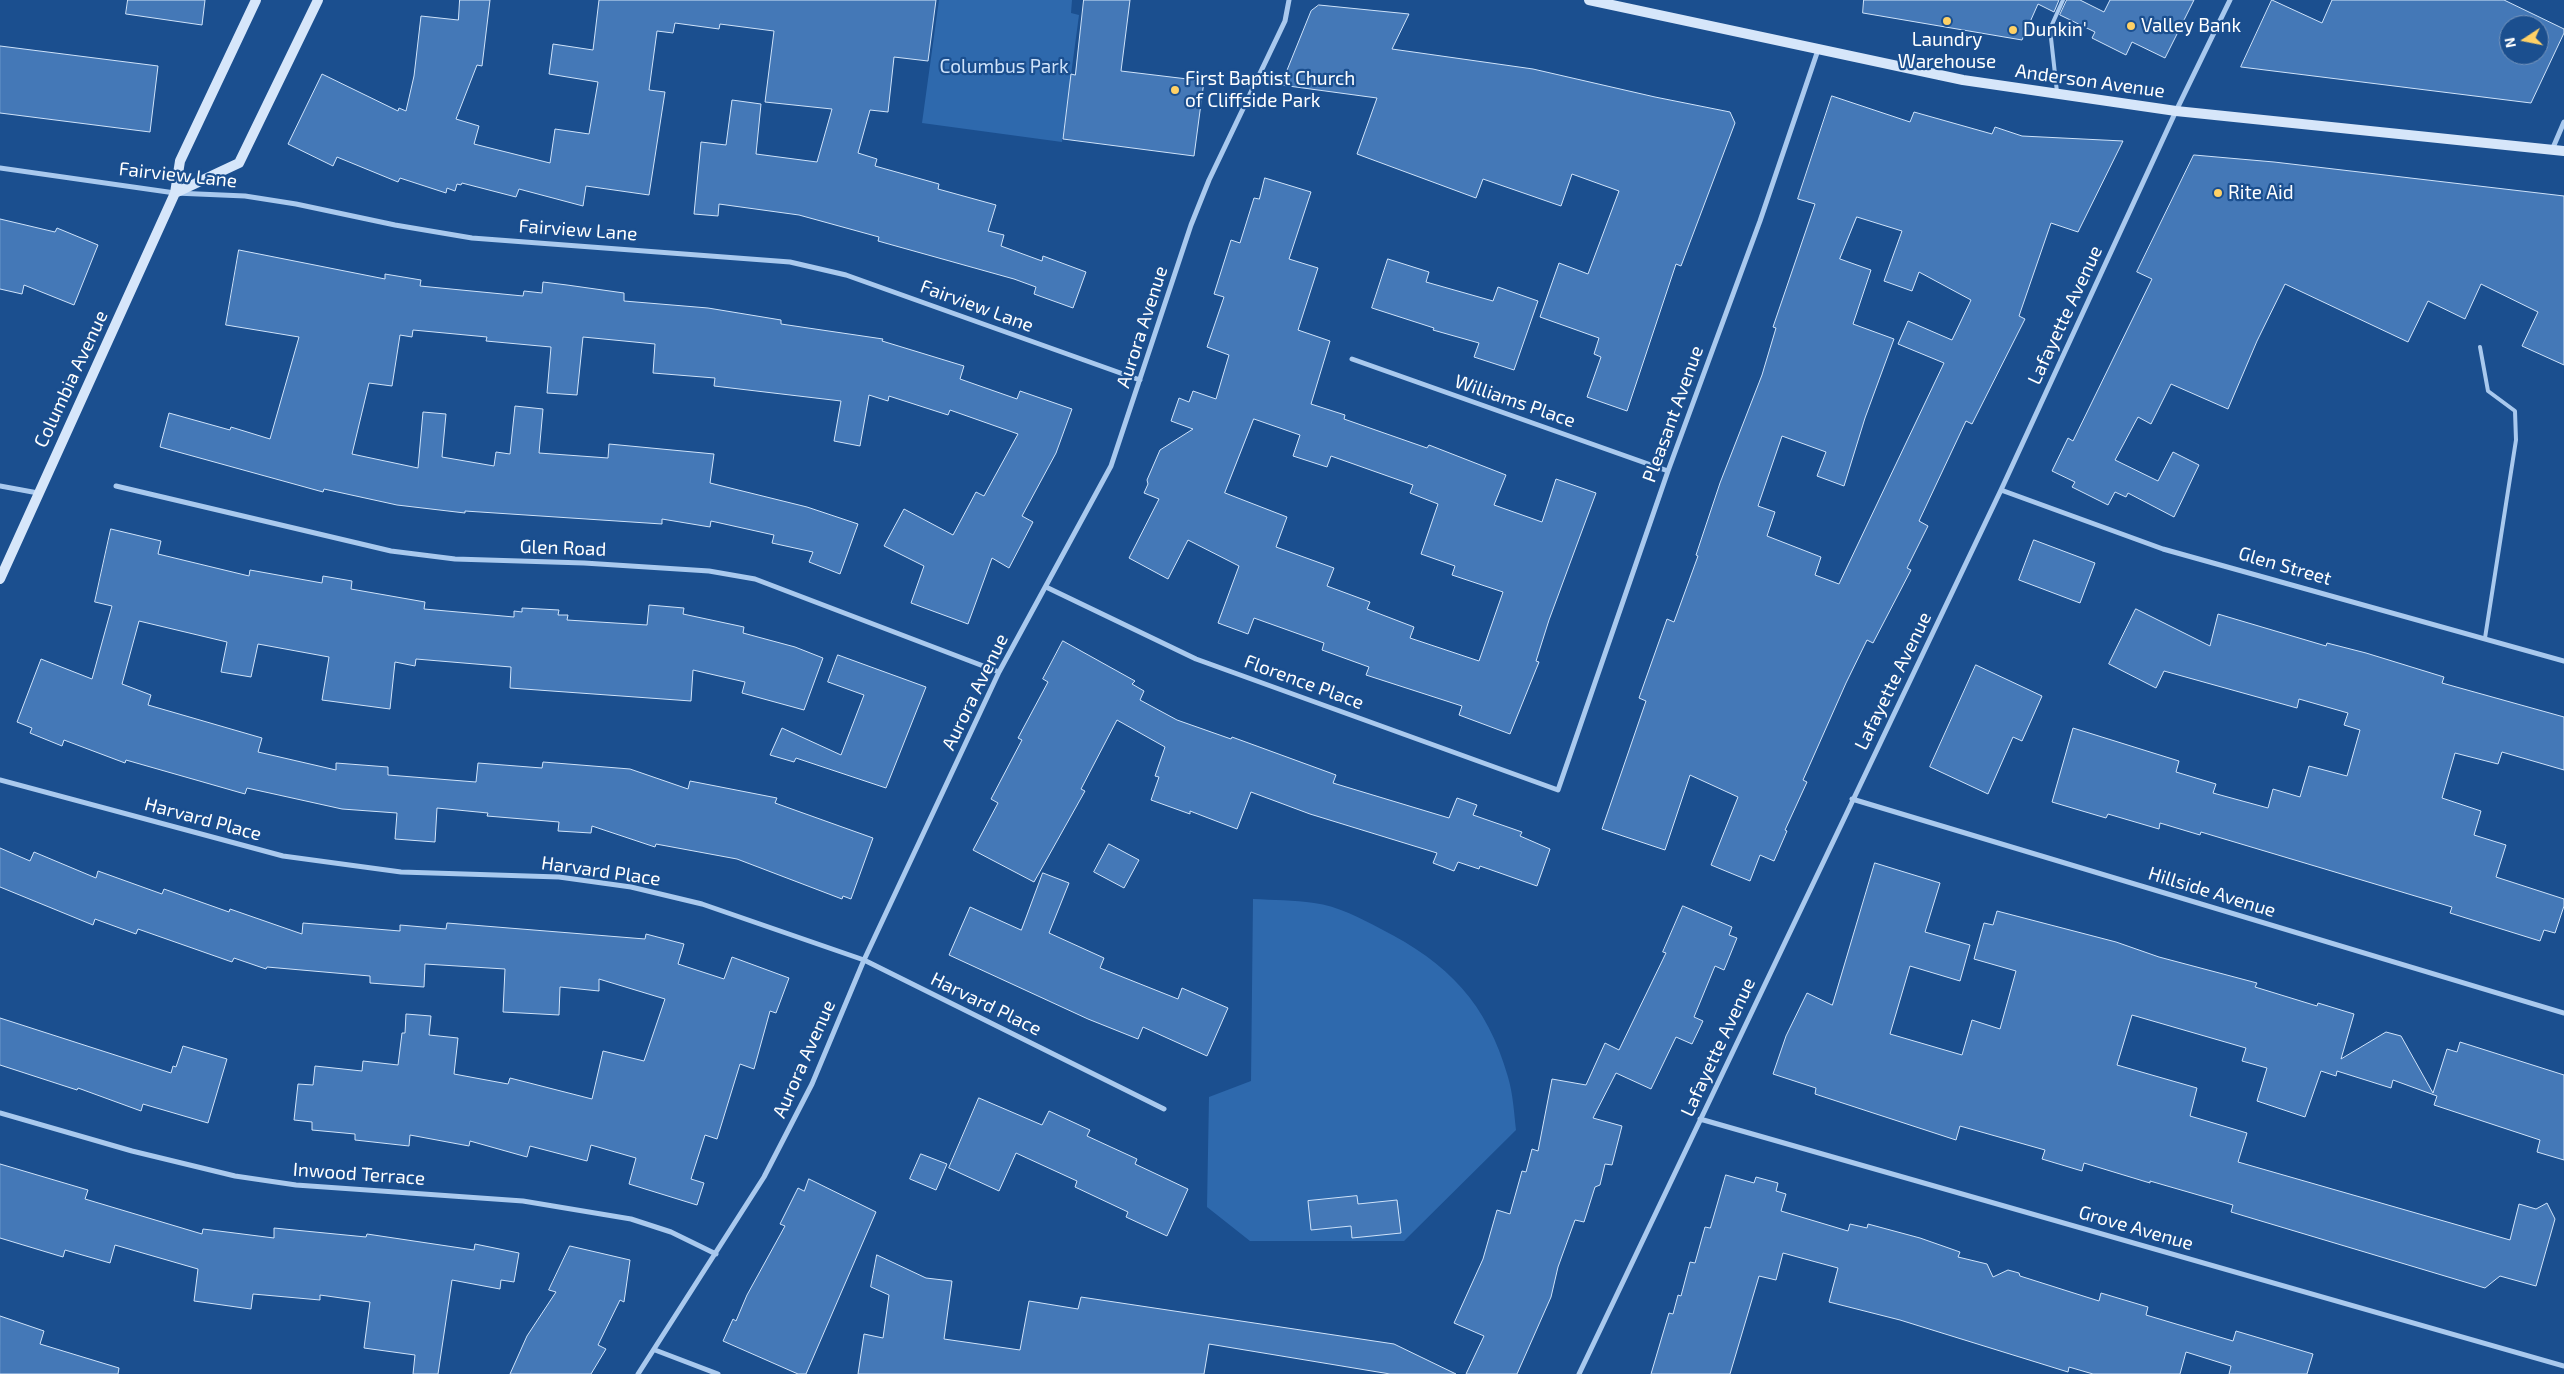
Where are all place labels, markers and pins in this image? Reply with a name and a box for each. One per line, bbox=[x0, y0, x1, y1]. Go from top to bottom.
marker: Laundry Warehouse bbox=[1941, 15, 1953, 27]
place label: Valley Bank bbox=[2141, 15, 2241, 37]
place label: Dunkin' bbox=[2023, 19, 2087, 41]
marker: Valley Bank bbox=[2125, 20, 2137, 32]
marker: Dunkin' bbox=[2007, 24, 2019, 36]
place label: Laundry Warehouse bbox=[1898, 29, 1996, 73]
place label: First Baptist Church of Cliffside Park bbox=[1185, 68, 1355, 112]
marker: First Baptist Church of Cliffside Park bbox=[1169, 84, 1181, 96]
place label: Rite Aid bbox=[2228, 182, 2294, 204]
marker: Rite Aid bbox=[2212, 187, 2224, 199]

